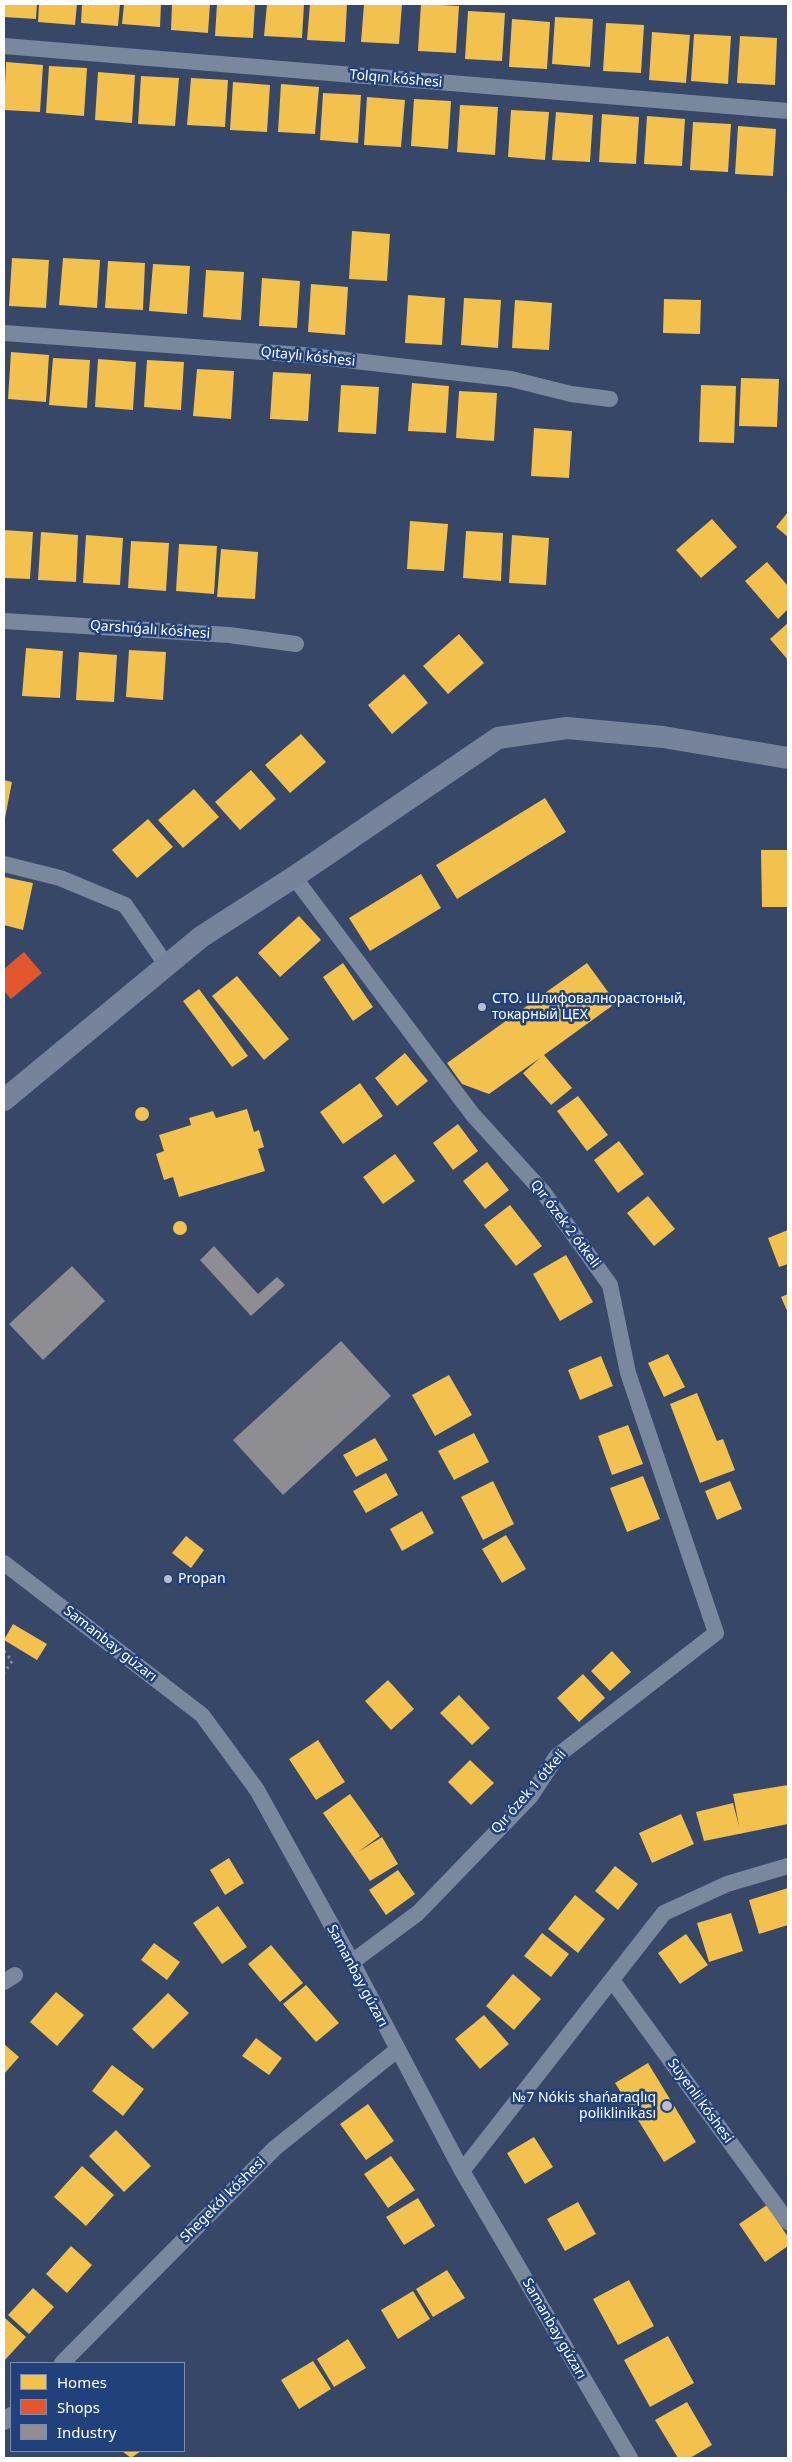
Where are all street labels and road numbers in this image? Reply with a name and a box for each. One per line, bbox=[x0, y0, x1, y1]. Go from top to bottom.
street label: Tolqın kóshesi bbox=[349, 67, 443, 91]
street label: Qıtaylı kóshesi bbox=[260, 344, 356, 370]
street label: Qarshıǵalı kóshesi bbox=[89, 617, 211, 643]
street label: Qır ózek 2 ótkeli bbox=[526, 1177, 604, 1271]
street label: Samanbay gúzarı bbox=[60, 1602, 160, 1686]
street label: Qır ózek 1 ótkeli bbox=[488, 1747, 570, 1837]
street label: Samanbay gúzarı bbox=[323, 1922, 391, 2030]
street label: Suyenli kóshesi bbox=[664, 2055, 736, 2147]
street label: Shegekól kóshesi bbox=[177, 2154, 269, 2246]
street label: Samanbay gúzarı bbox=[518, 2276, 590, 2382]

